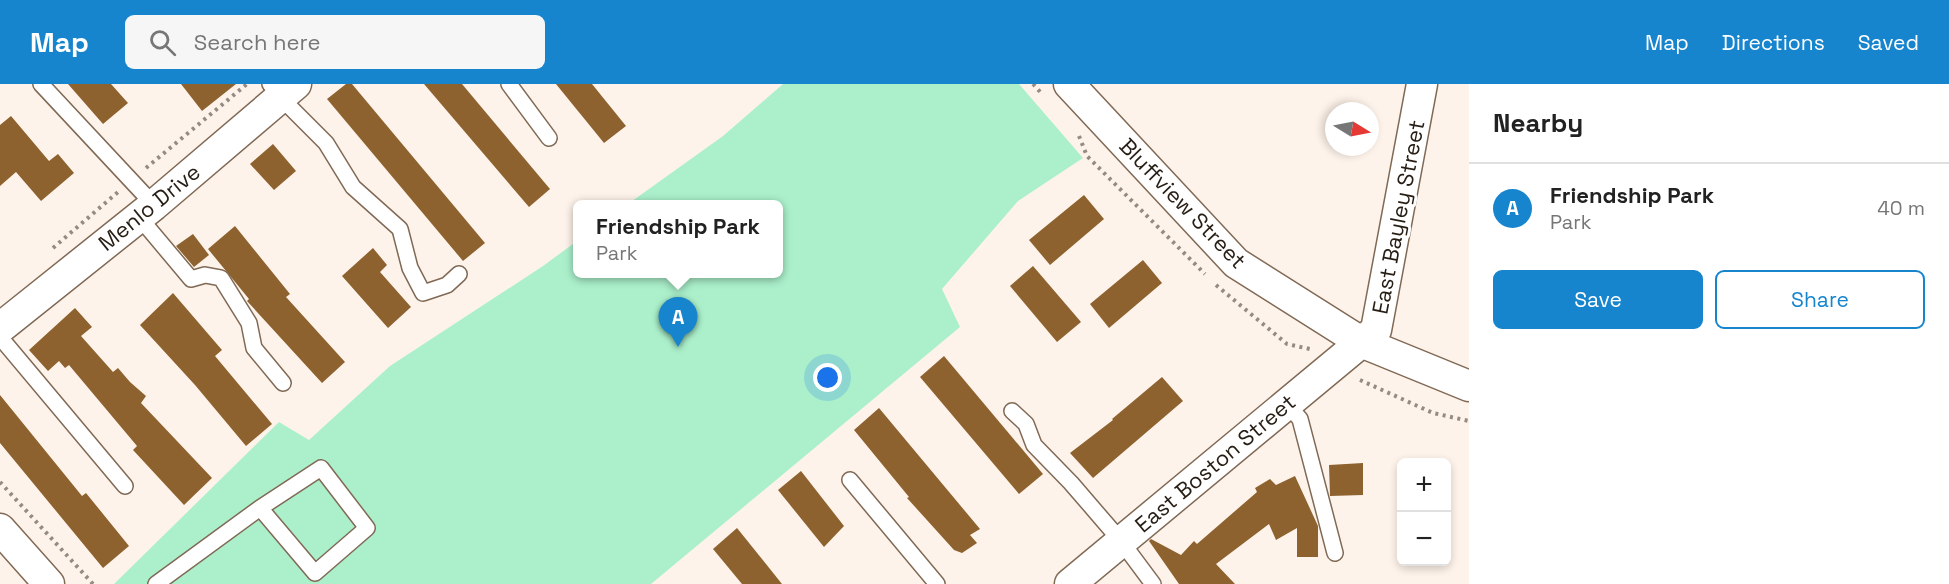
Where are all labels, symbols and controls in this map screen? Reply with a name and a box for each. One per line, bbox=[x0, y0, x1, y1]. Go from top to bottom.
search box bbox=[125, 15, 545, 69]
text: Map bbox=[30, 24, 89, 60]
icon: search bbox=[146, 26, 179, 59]
text: Search here bbox=[194, 28, 321, 56]
text: Map bbox=[1645, 29, 1689, 56]
text: Directions bbox=[1722, 29, 1825, 56]
text: Saved bbox=[1858, 29, 1919, 56]
north arrow bbox=[1325, 102, 1379, 156]
text: Nearby bbox=[1493, 106, 1583, 140]
street label: East Bayley Street bbox=[1365, 118, 1431, 316]
street label: Bluffview Street bbox=[1114, 132, 1252, 274]
street label: Menlo Drive bbox=[92, 157, 206, 257]
text: Friendship Park bbox=[1550, 181, 1714, 209]
text: A bbox=[1506, 195, 1519, 221]
text: 40 m bbox=[1877, 195, 1925, 221]
popup bbox=[573, 200, 783, 278]
text: Park bbox=[1550, 209, 1592, 235]
text: Friendship Park bbox=[596, 212, 760, 240]
text: Park bbox=[596, 240, 638, 266]
button: Save bbox=[1493, 270, 1703, 329]
button: Share bbox=[1715, 270, 1925, 329]
pin: A bbox=[658, 298, 698, 347]
your location bbox=[813, 363, 842, 392]
street label: East Boston Street bbox=[1129, 388, 1301, 538]
map controls bbox=[1397, 458, 1451, 566]
button: + bbox=[1397, 458, 1451, 512]
button: − bbox=[1397, 512, 1451, 566]

